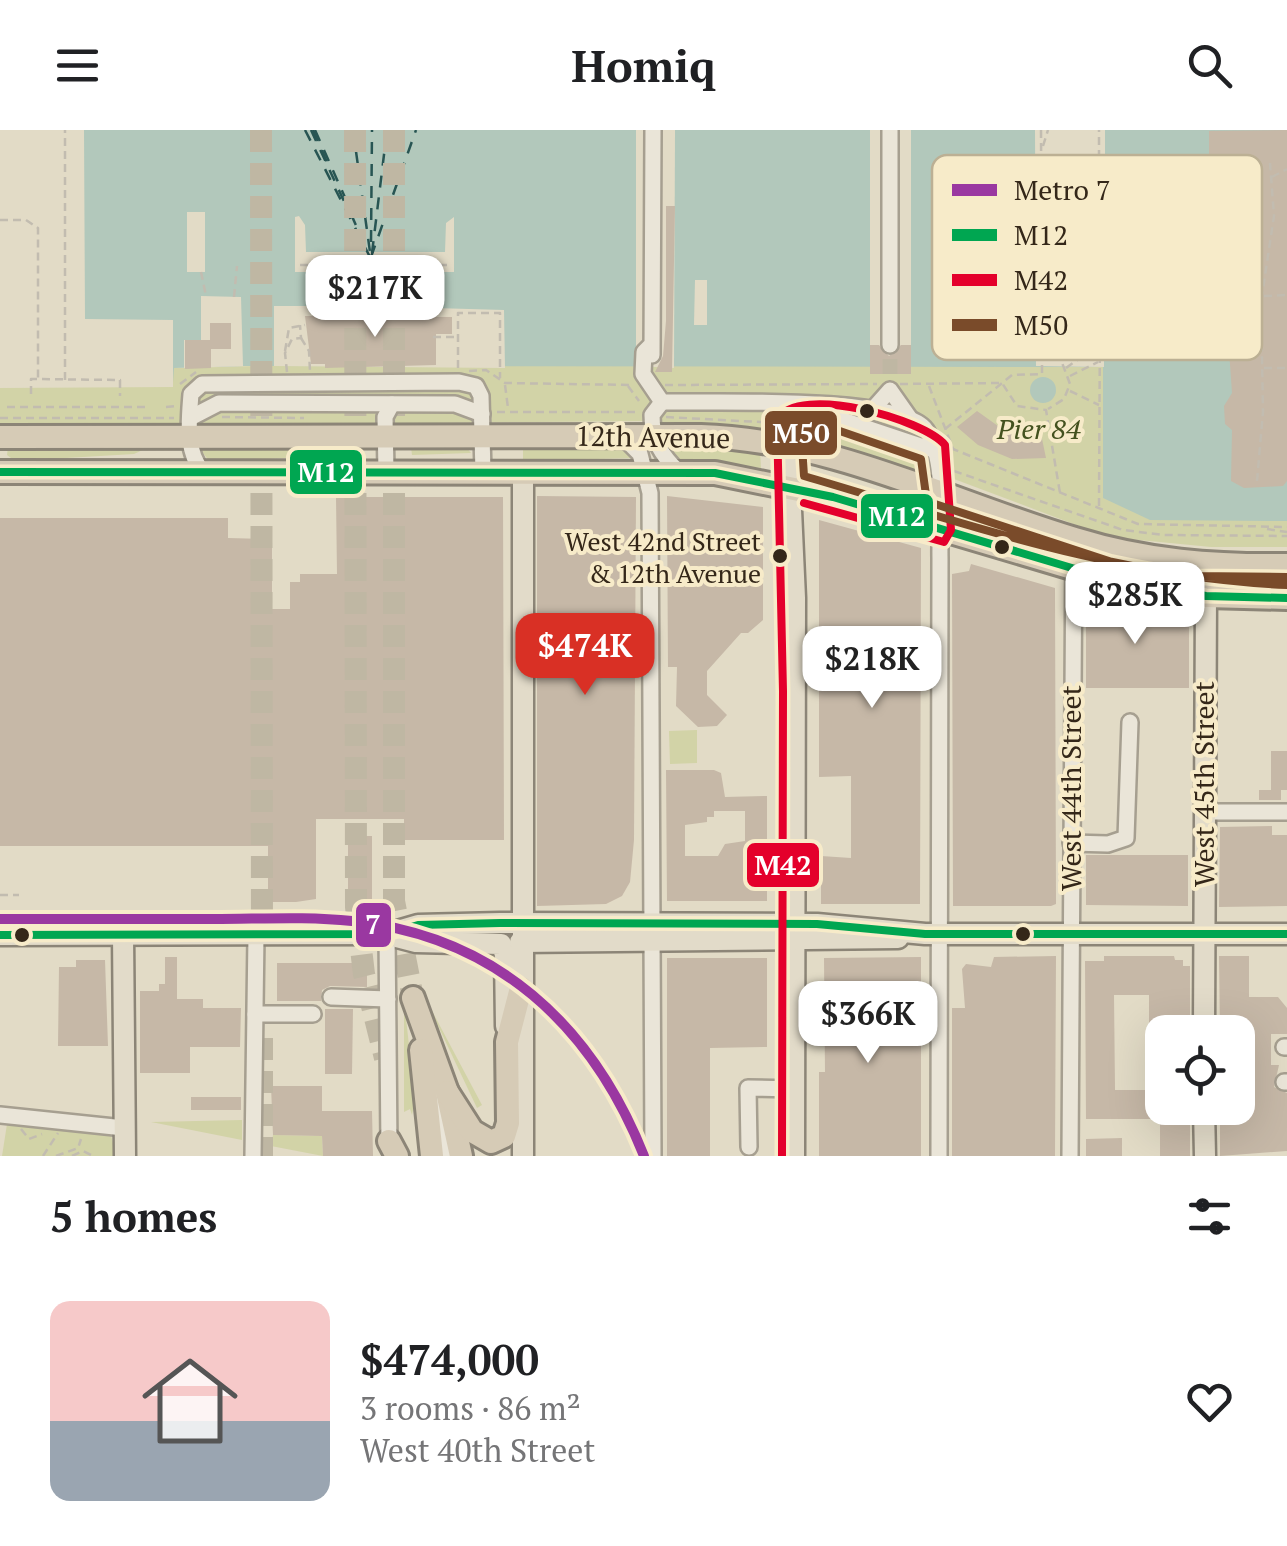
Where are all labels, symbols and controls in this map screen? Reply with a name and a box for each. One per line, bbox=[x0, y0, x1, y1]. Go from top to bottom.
text: Homiq bbox=[571, 35, 716, 95]
icon: menu bbox=[50, 38, 105, 93]
icon: search bbox=[1182, 38, 1237, 93]
legend bbox=[932, 155, 1262, 360]
text: Metro 7 bbox=[1014, 171, 1111, 208]
text: M12 bbox=[1014, 216, 1068, 253]
pin: $217K bbox=[305, 255, 445, 340]
text: M42 bbox=[1014, 261, 1068, 298]
text: $217K bbox=[327, 266, 423, 308]
text: M50 bbox=[1014, 306, 1068, 343]
unlabelled marker bbox=[857, 401, 877, 421]
line badge: M50 bbox=[763, 409, 839, 457]
park label: Pier 84 bbox=[996, 410, 1081, 447]
text: M50 bbox=[772, 414, 830, 451]
street label: 12th Avenue bbox=[575, 417, 731, 456]
line badge: M12 bbox=[288, 448, 364, 496]
text: M12 bbox=[297, 453, 355, 490]
line badge: M12 bbox=[859, 492, 935, 540]
text: M12 bbox=[868, 497, 926, 534]
place label: West 42nd Street & 12th Avenue bbox=[565, 524, 761, 590]
unlabelled marker bbox=[992, 537, 1012, 557]
marker: West 42nd Street & 12th Avenue bbox=[770, 546, 790, 566]
pin: $285K bbox=[1065, 562, 1205, 647]
text: $285K bbox=[1087, 573, 1183, 615]
pin: $474K bbox=[515, 613, 655, 698]
text: $474K bbox=[537, 624, 633, 666]
pin: $218K bbox=[802, 626, 942, 711]
text: $218K bbox=[824, 637, 920, 679]
street label: West 45th Street bbox=[1185, 680, 1222, 887]
street label: West 44th Street bbox=[1052, 684, 1089, 891]
line badge: M42 bbox=[745, 841, 821, 889]
text: M42 bbox=[754, 846, 812, 883]
line badge: 7 bbox=[354, 901, 393, 949]
text: 7 bbox=[365, 905, 381, 942]
unlabelled marker bbox=[1013, 924, 1033, 944]
unlabelled marker bbox=[12, 925, 32, 945]
pin: $366K bbox=[798, 981, 938, 1066]
text: $366K bbox=[820, 992, 916, 1034]
map controls bbox=[1145, 1015, 1255, 1125]
button: locate bbox=[1145, 1015, 1255, 1125]
text: 5 homes bbox=[50, 1188, 217, 1244]
icon: filters bbox=[1182, 1189, 1237, 1244]
text: $474,000 bbox=[360, 1331, 539, 1387]
icon: home bbox=[130, 1341, 250, 1461]
icon: heart bbox=[1182, 1374, 1237, 1429]
text: 3 rooms · 86 m² bbox=[360, 1387, 581, 1429]
text: West 40th Street bbox=[360, 1429, 595, 1471]

